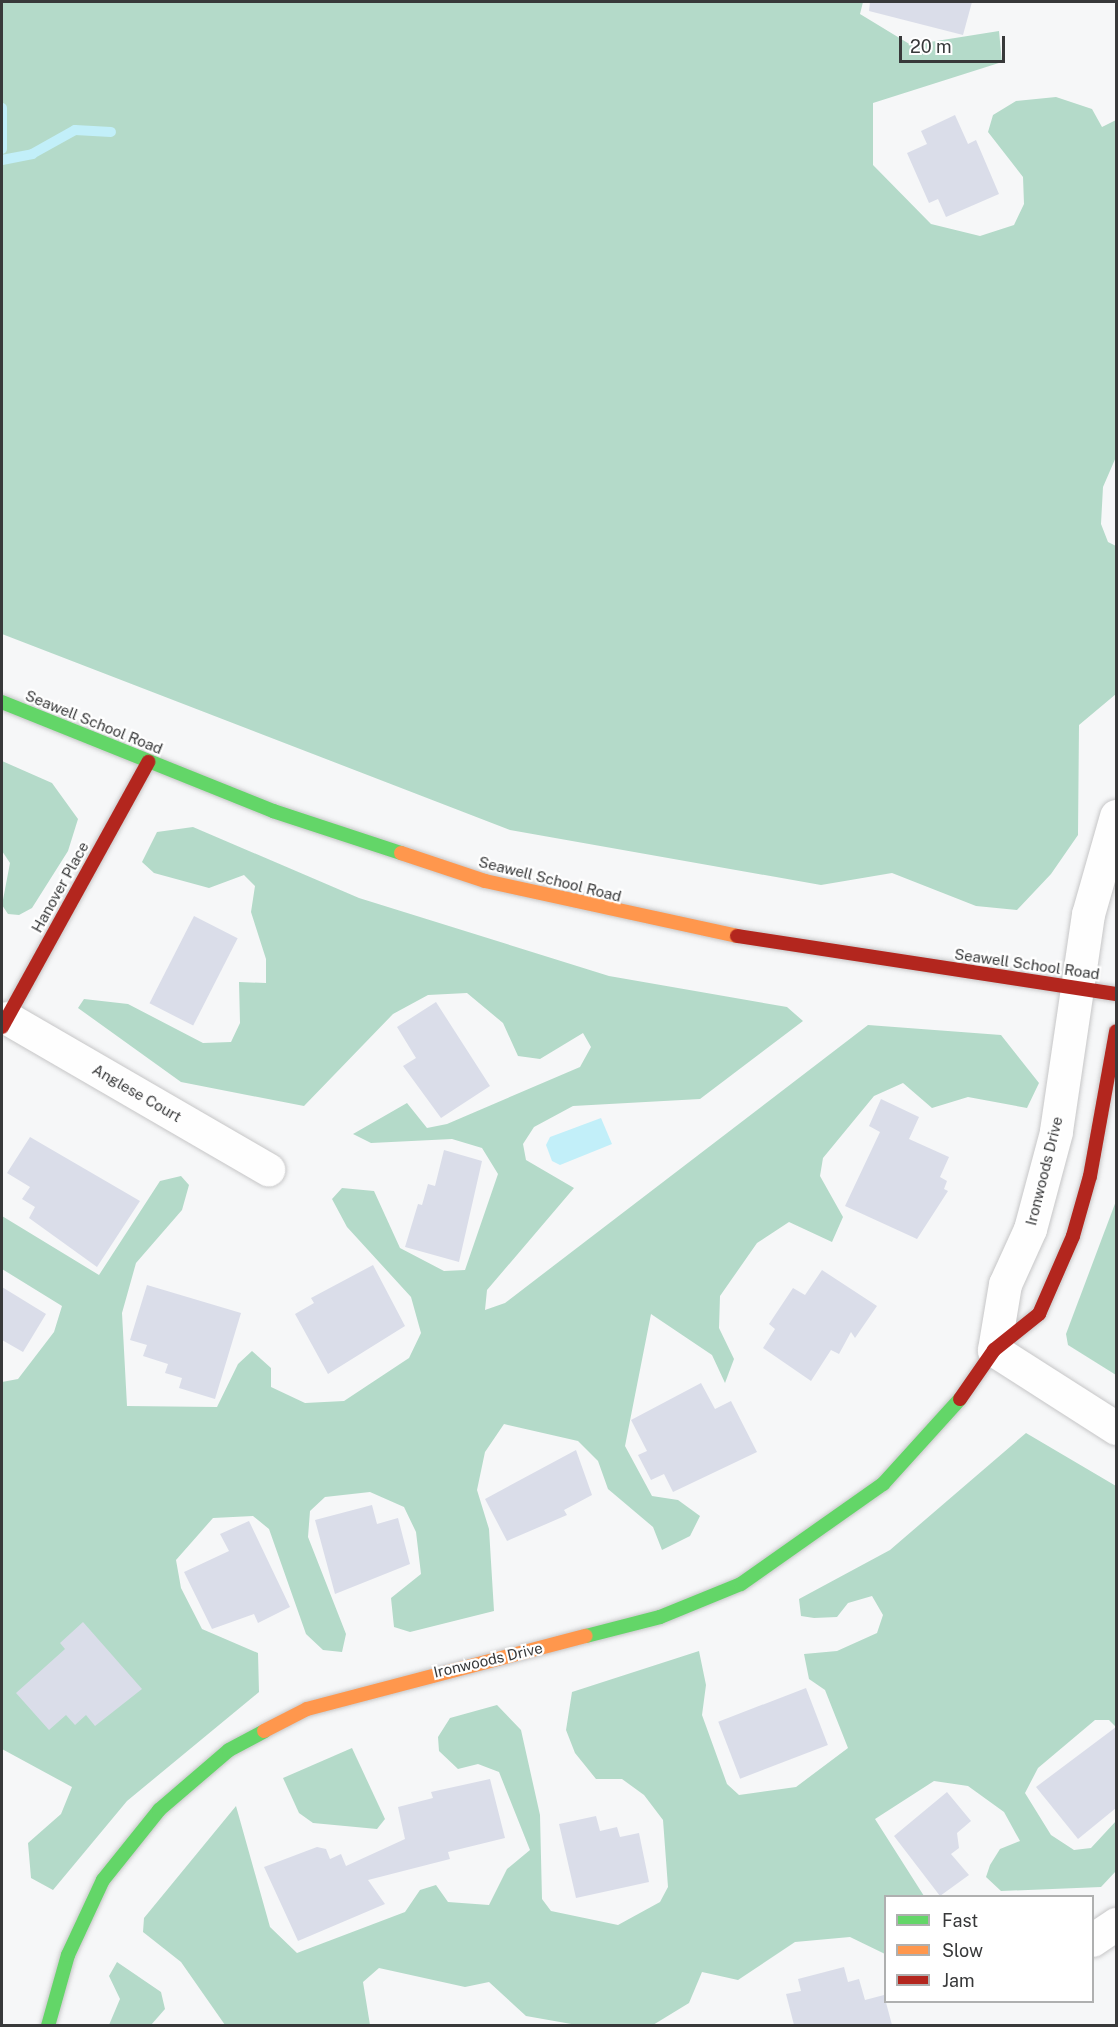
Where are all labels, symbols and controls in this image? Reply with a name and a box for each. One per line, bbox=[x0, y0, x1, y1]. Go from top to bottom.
scale bar bbox=[902, 24, 1008, 62]
text: 20 m bbox=[910, 36, 952, 57]
street label: Seawell School Road bbox=[23, 686, 165, 758]
street label: Hanover Place bbox=[28, 838, 92, 936]
street label: Seawell School Road bbox=[477, 853, 623, 905]
street label: Seawell School Road bbox=[953, 945, 1101, 983]
street label: Anglese Court bbox=[89, 1060, 185, 1126]
street label: Ironwoods Drive bbox=[1022, 1115, 1066, 1227]
street label: Ironwoods Drive bbox=[432, 1639, 544, 1681]
legend bbox=[884, 1895, 1094, 2003]
text: Fast bbox=[942, 1910, 978, 1931]
text: Slow bbox=[942, 1940, 983, 1961]
text: Jam bbox=[942, 1970, 975, 1991]

